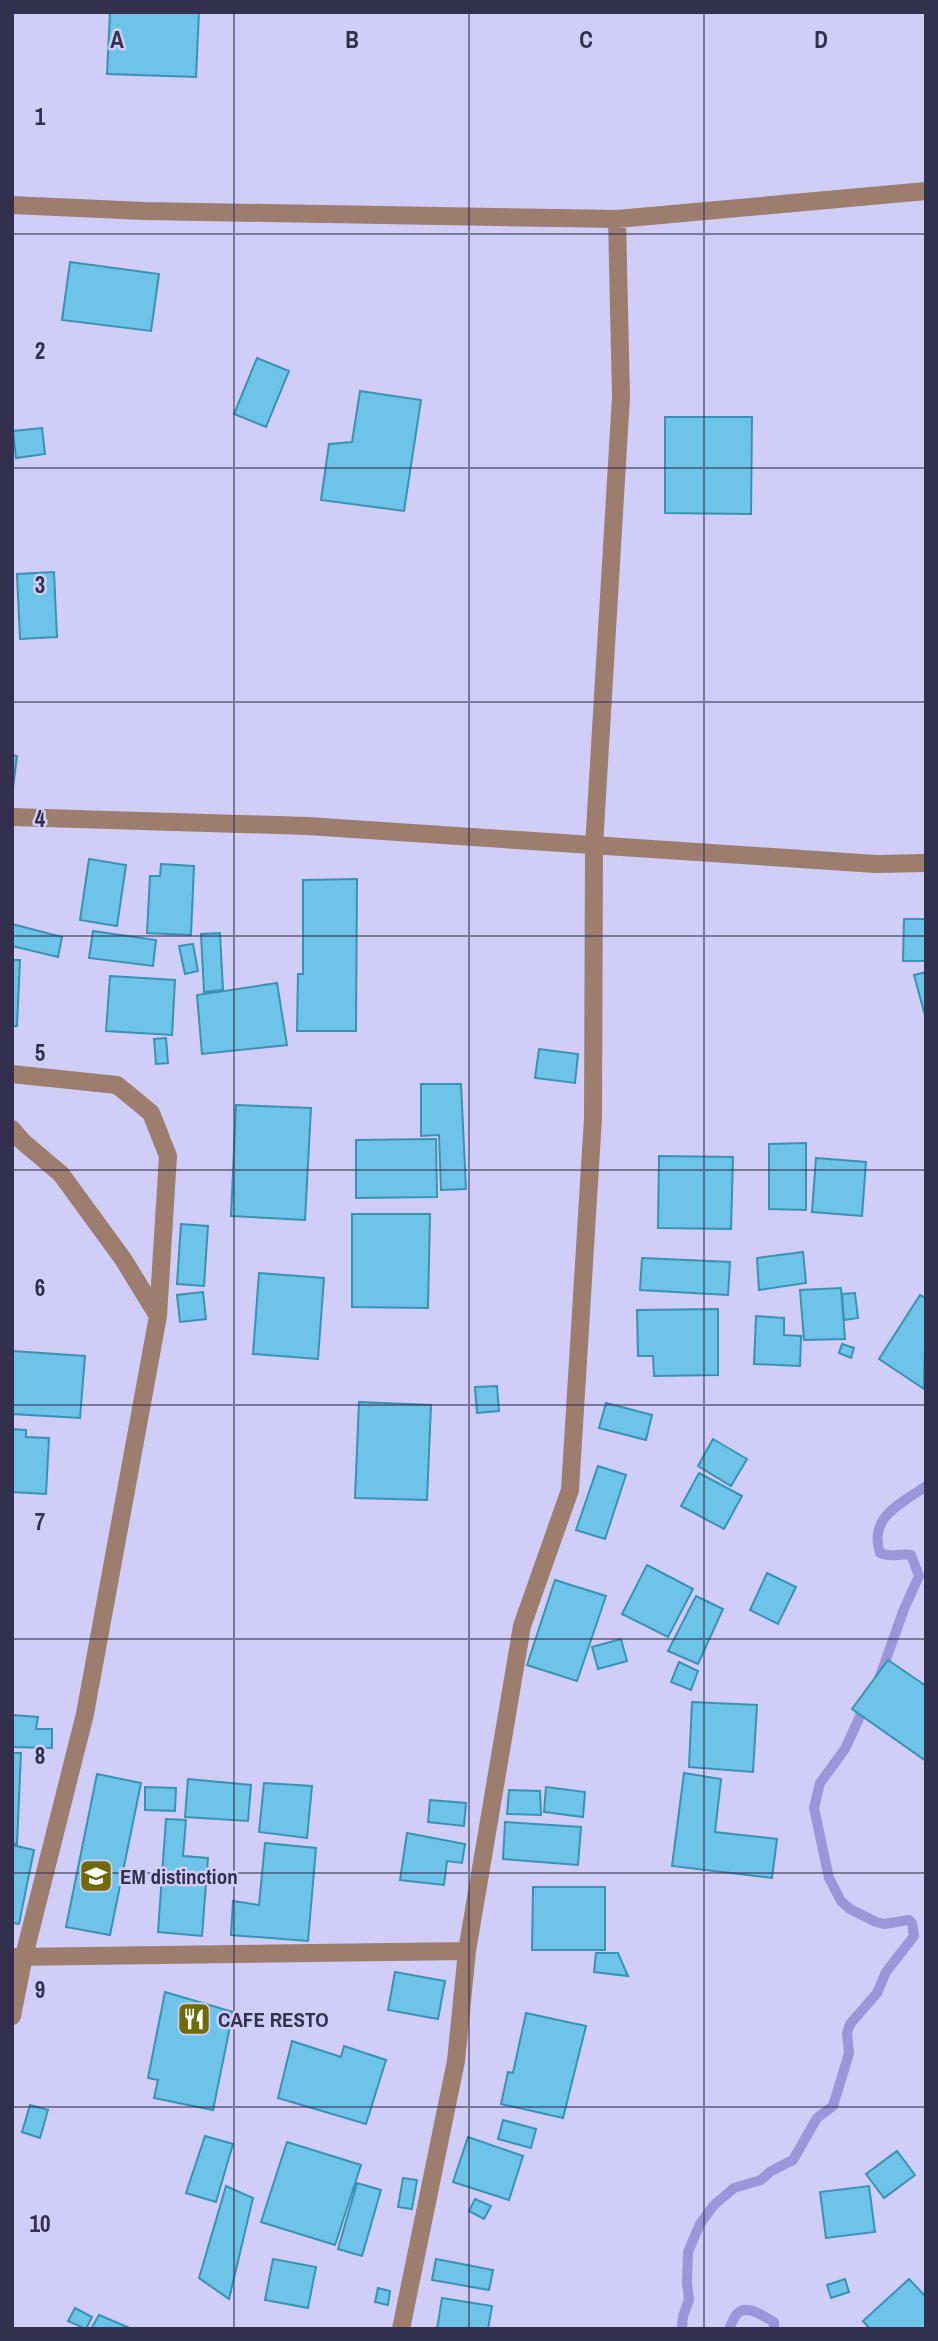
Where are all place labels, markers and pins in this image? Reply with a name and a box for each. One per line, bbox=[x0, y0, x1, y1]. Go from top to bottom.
school or university icon: EM distinction bbox=[77, 1857, 115, 1895]
place label: EM distinction bbox=[120, 1862, 238, 1891]
restaurant icon: CAFE RESTO bbox=[175, 2000, 213, 2038]
place label: CAFE RESTO bbox=[218, 2005, 329, 2034]

